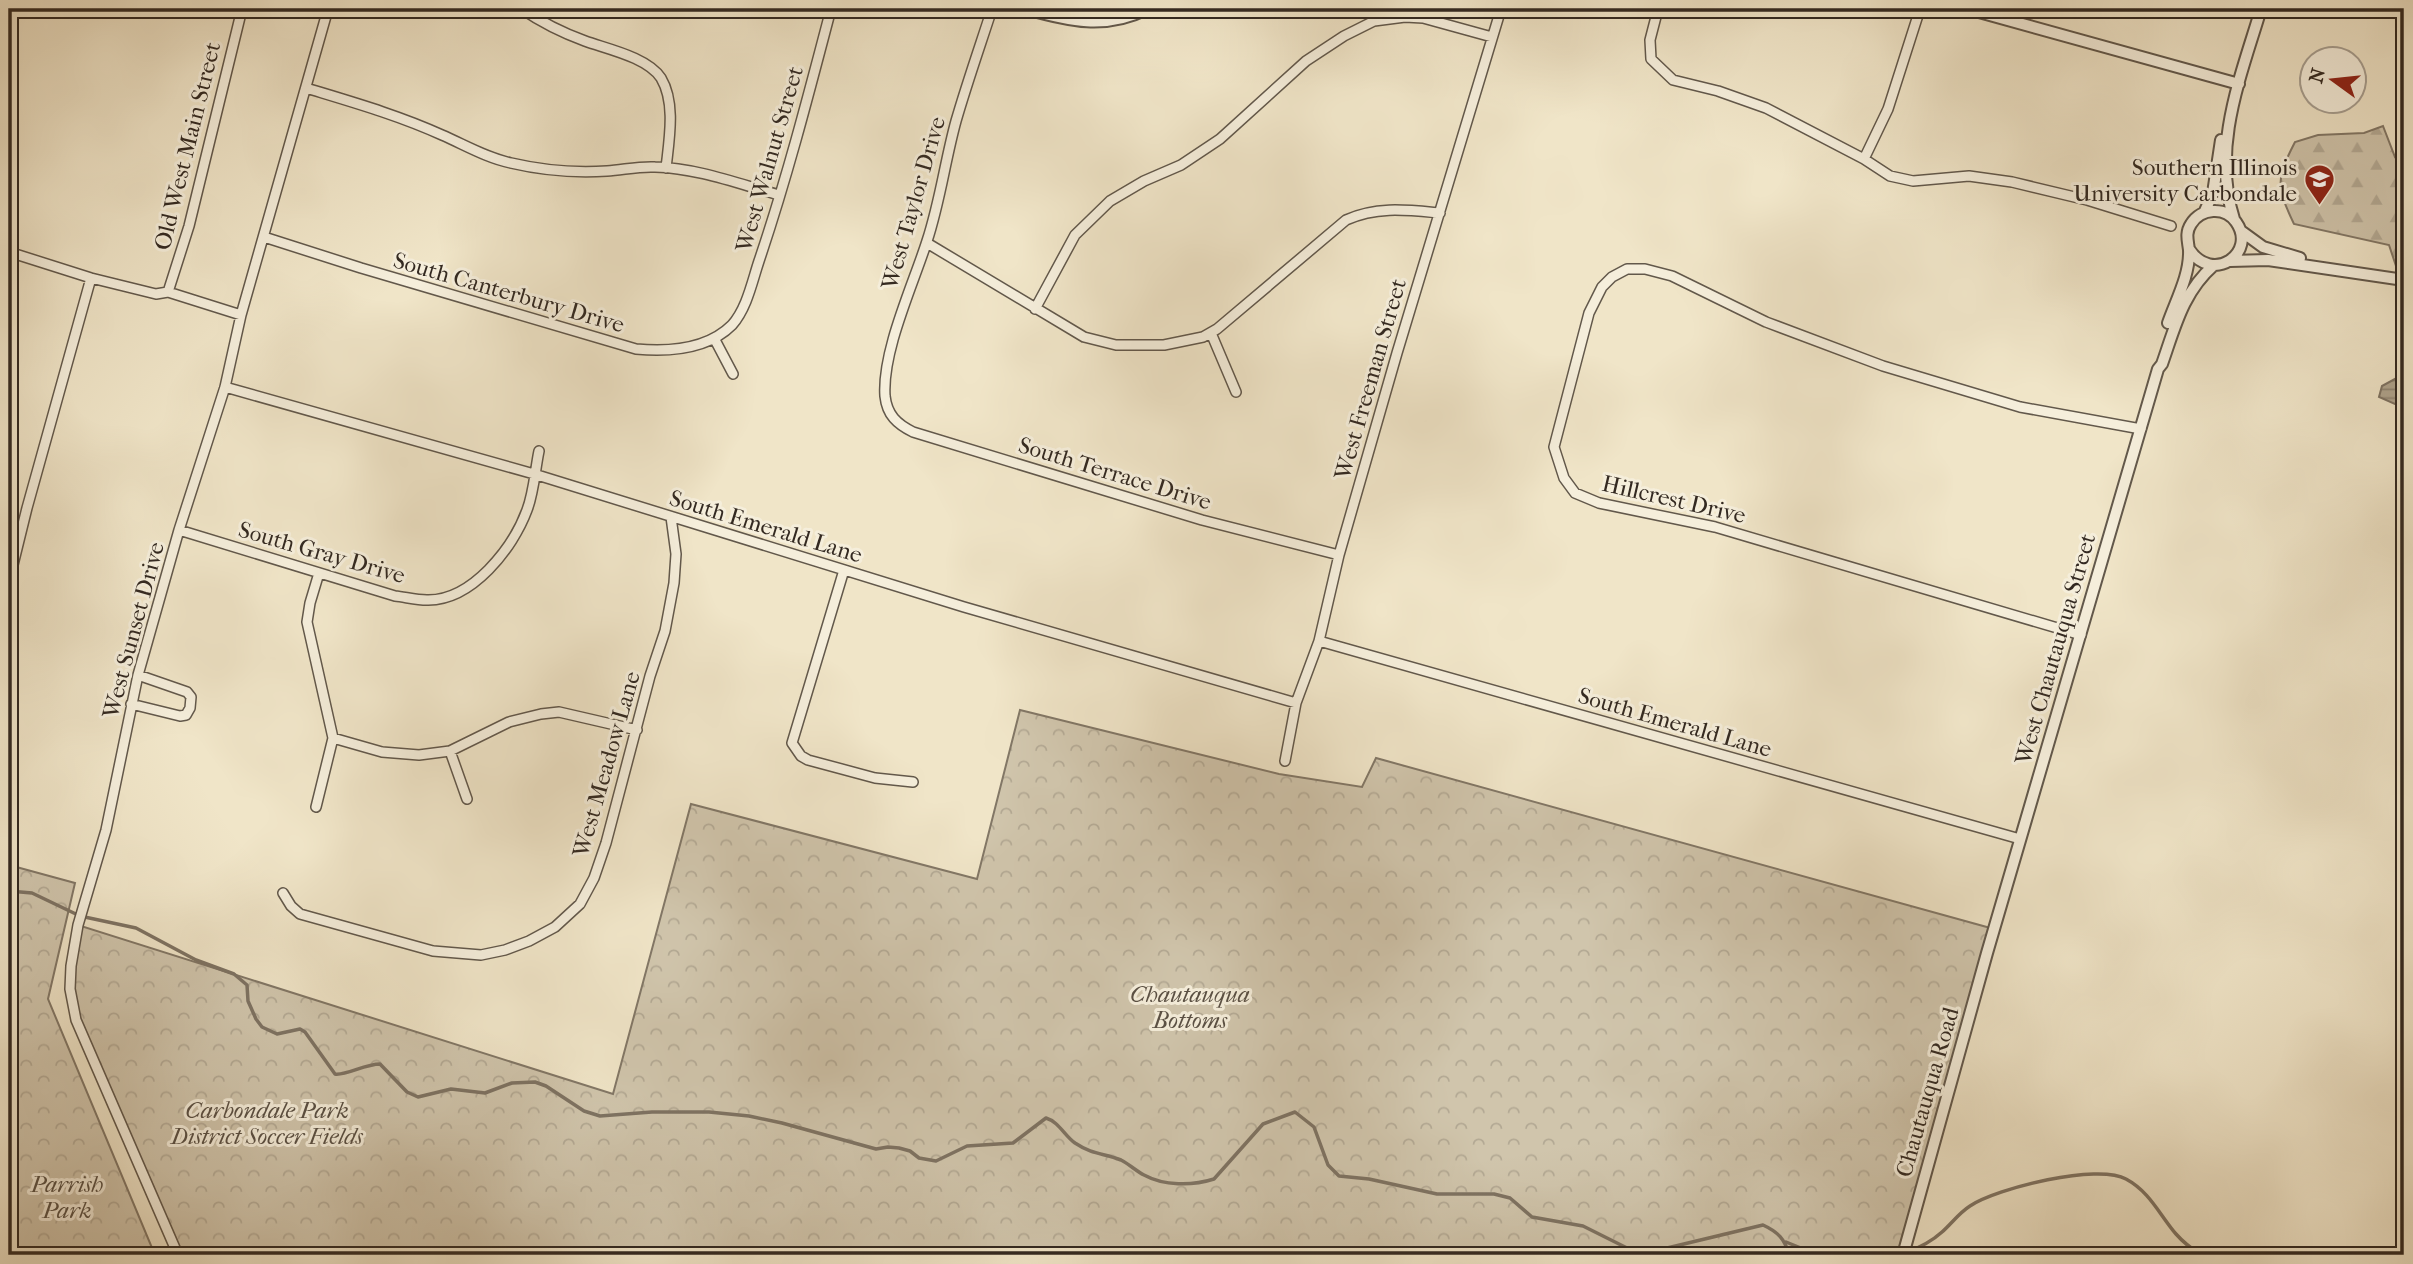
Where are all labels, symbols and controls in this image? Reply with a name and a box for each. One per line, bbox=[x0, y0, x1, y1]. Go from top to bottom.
street label: Old West Main Street bbox=[149, 39, 226, 253]
north arrow bbox=[2298, 46, 2368, 116]
street label: West Walnut Street bbox=[730, 63, 809, 256]
text: N bbox=[2305, 65, 2330, 86]
street label: West Taylor Drive bbox=[876, 114, 951, 294]
place label: Southern Illinois University Carbondale bbox=[2073, 154, 2297, 207]
school or university icon: Southern Illinois University Carbondale bbox=[2303, 163, 2337, 207]
street label: South Canterbury Drive bbox=[390, 247, 627, 338]
street label: West Freeman Street bbox=[1329, 276, 1412, 484]
street label: South Terrace Drive bbox=[1015, 431, 1214, 516]
street label: Hillcrest Drive bbox=[1599, 470, 1748, 529]
street label: South Emerald Lane bbox=[666, 484, 865, 569]
street label: South Gray Drive bbox=[235, 516, 408, 589]
street label: West Chautauqua Street bbox=[2009, 531, 2101, 769]
street label: West Sunset Drive bbox=[97, 539, 170, 722]
street label: West Meadow Lane bbox=[567, 668, 646, 861]
street label: South Emerald Lane bbox=[1575, 682, 1775, 763]
park label: Chautauqua Bottoms bbox=[1130, 981, 1250, 1034]
street label: Chautauqua Road bbox=[1890, 1004, 1965, 1180]
park label: Carbondale Park District Soccer Fields bbox=[169, 1097, 364, 1150]
park label: Parrish Park bbox=[30, 1171, 103, 1224]

